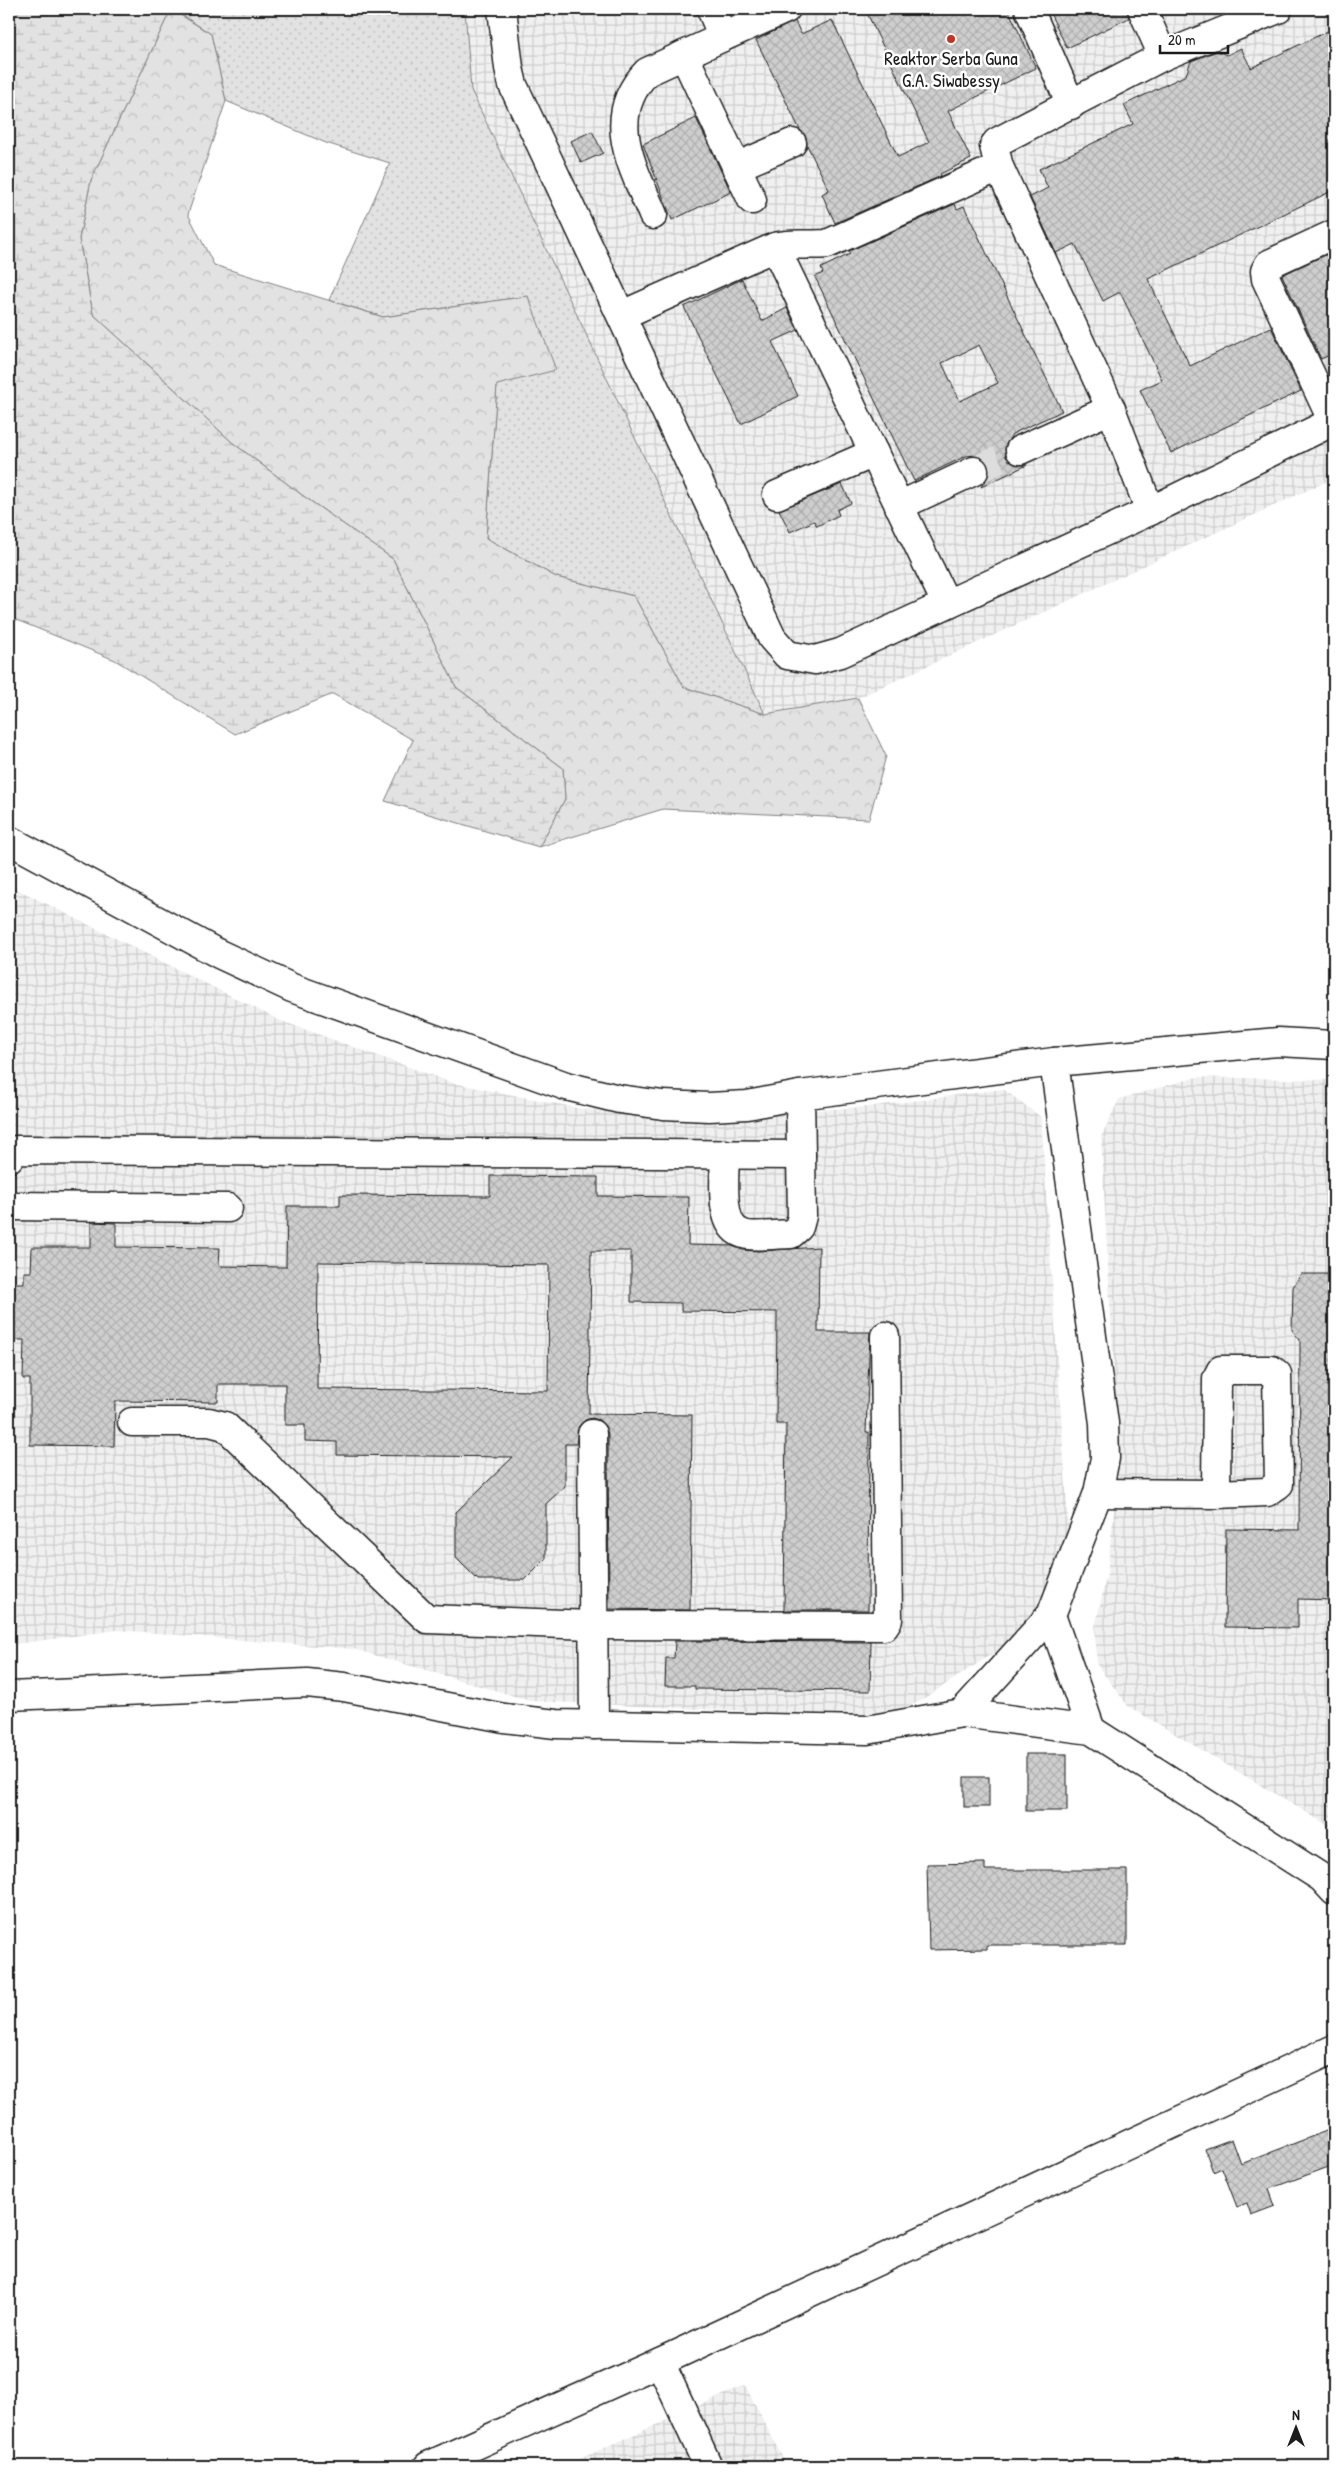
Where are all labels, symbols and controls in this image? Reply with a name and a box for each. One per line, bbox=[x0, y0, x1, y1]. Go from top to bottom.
scale bar bbox=[1160, 22, 1228, 54]
text: 20 m bbox=[1168, 29, 1195, 50]
marker: Reaktor Serba Guna G.A. Siwabessy bbox=[945, 33, 957, 45]
place label: Reaktor Serba Guna G.A. Siwabessy bbox=[884, 45, 1018, 93]
north arrow bbox=[1270, 2402, 1320, 2452]
text: N bbox=[1292, 2405, 1300, 2424]

